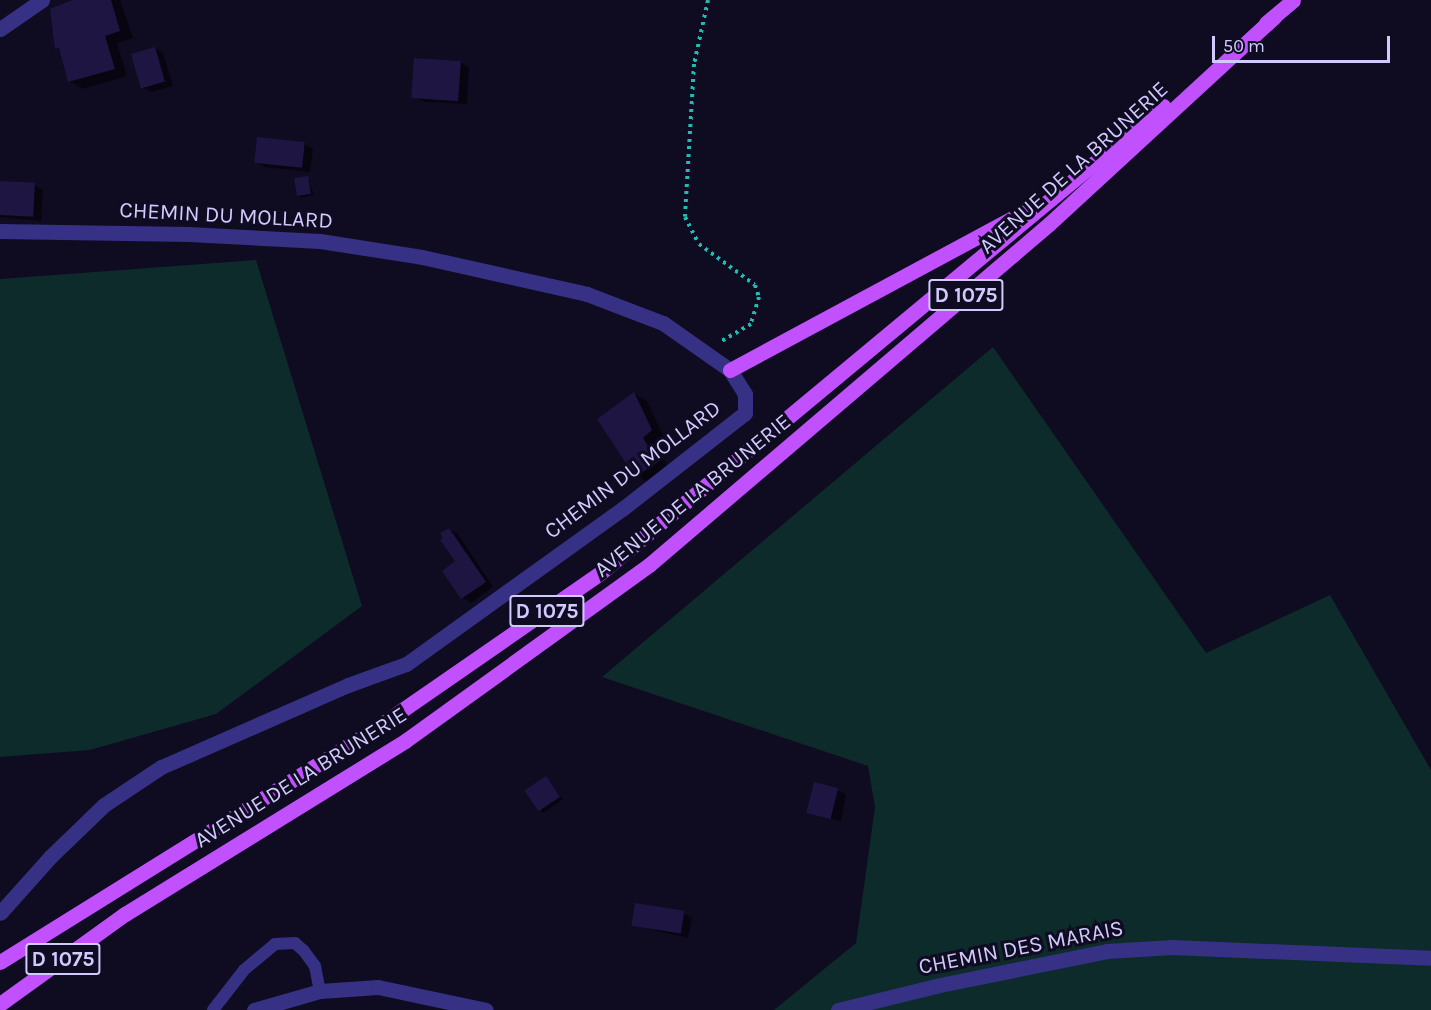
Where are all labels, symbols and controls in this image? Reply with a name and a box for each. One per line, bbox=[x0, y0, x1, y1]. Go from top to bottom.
scale bar bbox=[1215, 24, 1394, 62]
text: 50 m bbox=[1223, 35, 1265, 57]
street label: AVENUE DE LA BRUNERIE bbox=[974, 76, 1174, 260]
street label: CHEMIN DU MOLLARD bbox=[119, 197, 333, 235]
road number: D 1075 bbox=[927, 277, 1005, 313]
street label: CHEMIN DU MOLLARD bbox=[540, 395, 726, 545]
street label: AVENUE DE LA BRUNERIE bbox=[590, 409, 796, 583]
road number: D 1075 bbox=[508, 593, 586, 629]
street label: AVENUE DE LA BRUNERIE bbox=[190, 702, 412, 854]
street label: CHEMIN DES MARAIS bbox=[916, 915, 1126, 981]
road number: D 1075 bbox=[24, 941, 102, 977]

